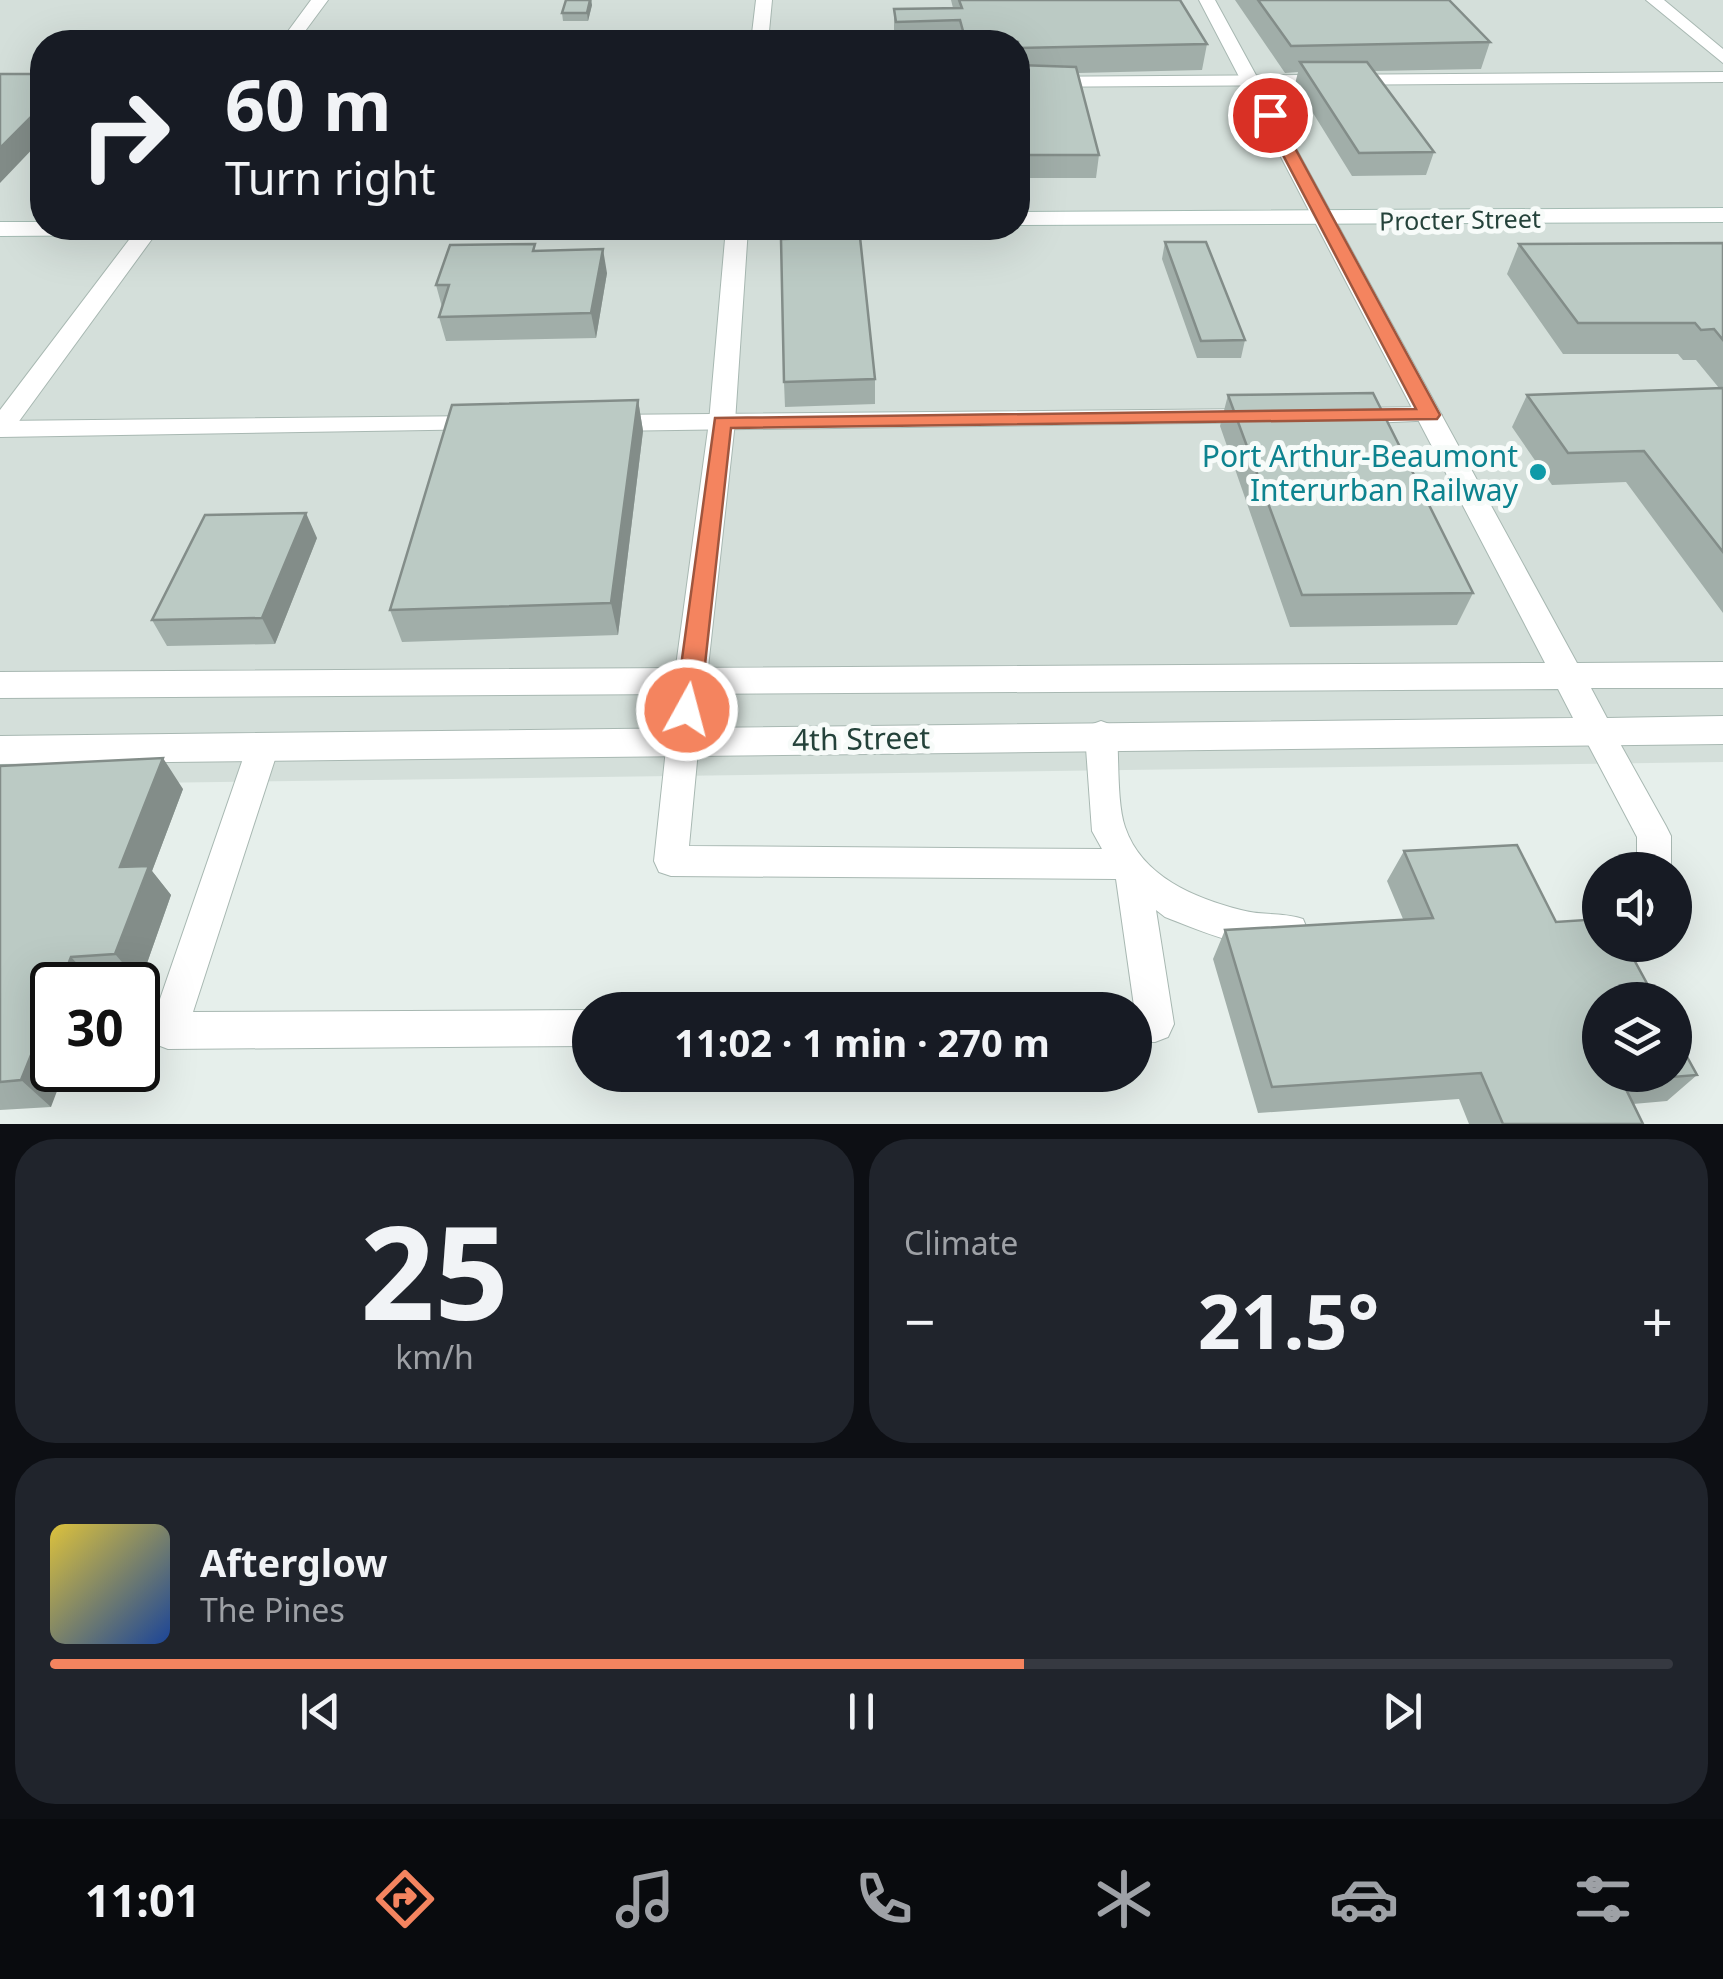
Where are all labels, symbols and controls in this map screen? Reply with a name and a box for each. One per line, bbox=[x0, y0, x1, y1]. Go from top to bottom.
text: 60 m bbox=[225, 56, 392, 152]
icon: right bbox=[60, 70, 190, 200]
pin bbox=[1228, 73, 1313, 158]
icon: arrive bbox=[1243, 88, 1298, 143]
text: Turn right bbox=[225, 147, 436, 208]
street label: Procter Street bbox=[1379, 201, 1541, 237]
place label: Port Arthur-Beaumont Interurban Railway bbox=[1202, 435, 1519, 510]
marker: Port Arthur-Beaumont Interurban Railway bbox=[1527, 461, 1549, 483]
position arrow bbox=[635, 658, 739, 762]
street label: 4th Street bbox=[792, 716, 931, 760]
map controls bbox=[1582, 852, 1692, 1092]
button: sound bbox=[1582, 852, 1692, 962]
speed limit sign: 30 bbox=[30, 962, 160, 1092]
button: layers bbox=[1582, 982, 1692, 1092]
text: 11:02 · 1 min · 270 m bbox=[674, 1016, 1050, 1068]
text: 25 bbox=[360, 1181, 509, 1358]
text: Climate bbox=[904, 1221, 1018, 1264]
text: 21.5° bbox=[1198, 1269, 1379, 1371]
text: − bbox=[904, 1283, 935, 1358]
text: + bbox=[1642, 1283, 1673, 1358]
text: km/h bbox=[395, 1335, 474, 1378]
text: Afterglow bbox=[200, 1536, 388, 1588]
text: The Pines bbox=[200, 1588, 345, 1631]
icon: previous bbox=[293, 1684, 348, 1739]
icon: pause bbox=[834, 1684, 889, 1739]
icon: next bbox=[1375, 1684, 1430, 1739]
icon: directions bbox=[370, 1864, 440, 1934]
icon: music bbox=[610, 1864, 680, 1934]
icon: phone bbox=[849, 1864, 919, 1934]
icon: climate bbox=[1089, 1864, 1159, 1934]
icon: car bbox=[1329, 1864, 1399, 1934]
icon: filters bbox=[1568, 1864, 1638, 1934]
text: 11:01 bbox=[85, 1869, 200, 1930]

